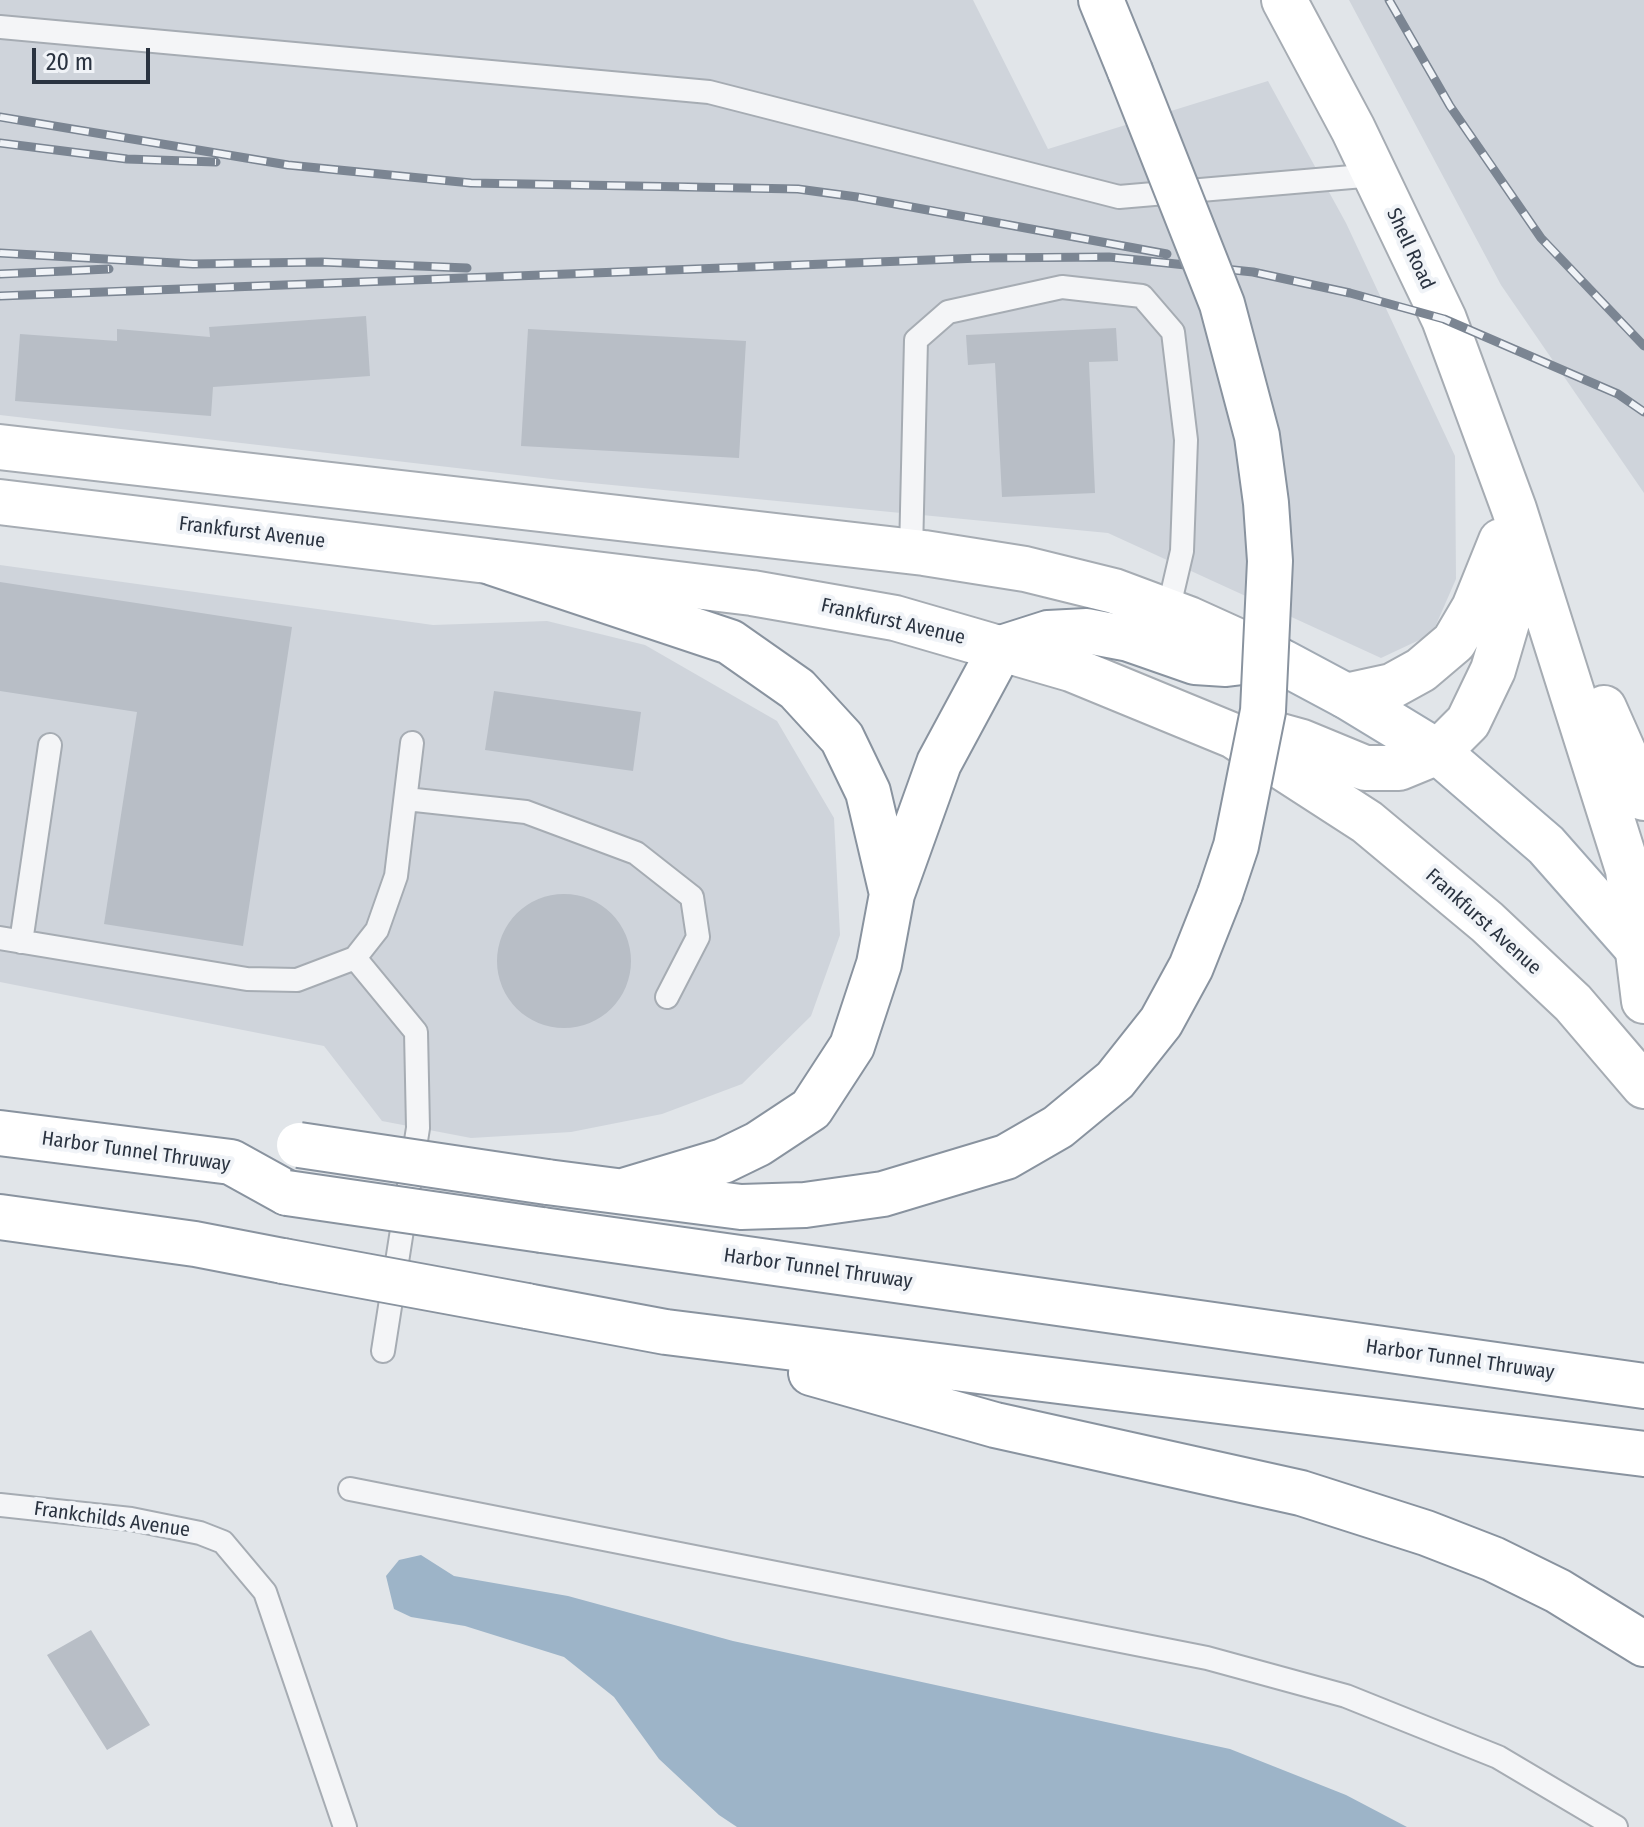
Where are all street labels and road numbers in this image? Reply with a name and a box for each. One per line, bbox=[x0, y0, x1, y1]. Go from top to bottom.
street label: Shell Road bbox=[1381, 204, 1439, 294]
street label: Frankfurst Avenue bbox=[177, 512, 327, 554]
street label: Frankfurst Avenue bbox=[819, 594, 967, 650]
street label: Frankfurst Avenue bbox=[1420, 864, 1546, 980]
street label: Harbor Tunnel Thruway bbox=[40, 1127, 232, 1177]
street label: Harbor Tunnel Thruway bbox=[722, 1244, 914, 1294]
street label: Harbor Tunnel Thruway bbox=[1364, 1335, 1556, 1385]
street label: Frankchilds Avenue bbox=[32, 1497, 192, 1543]

